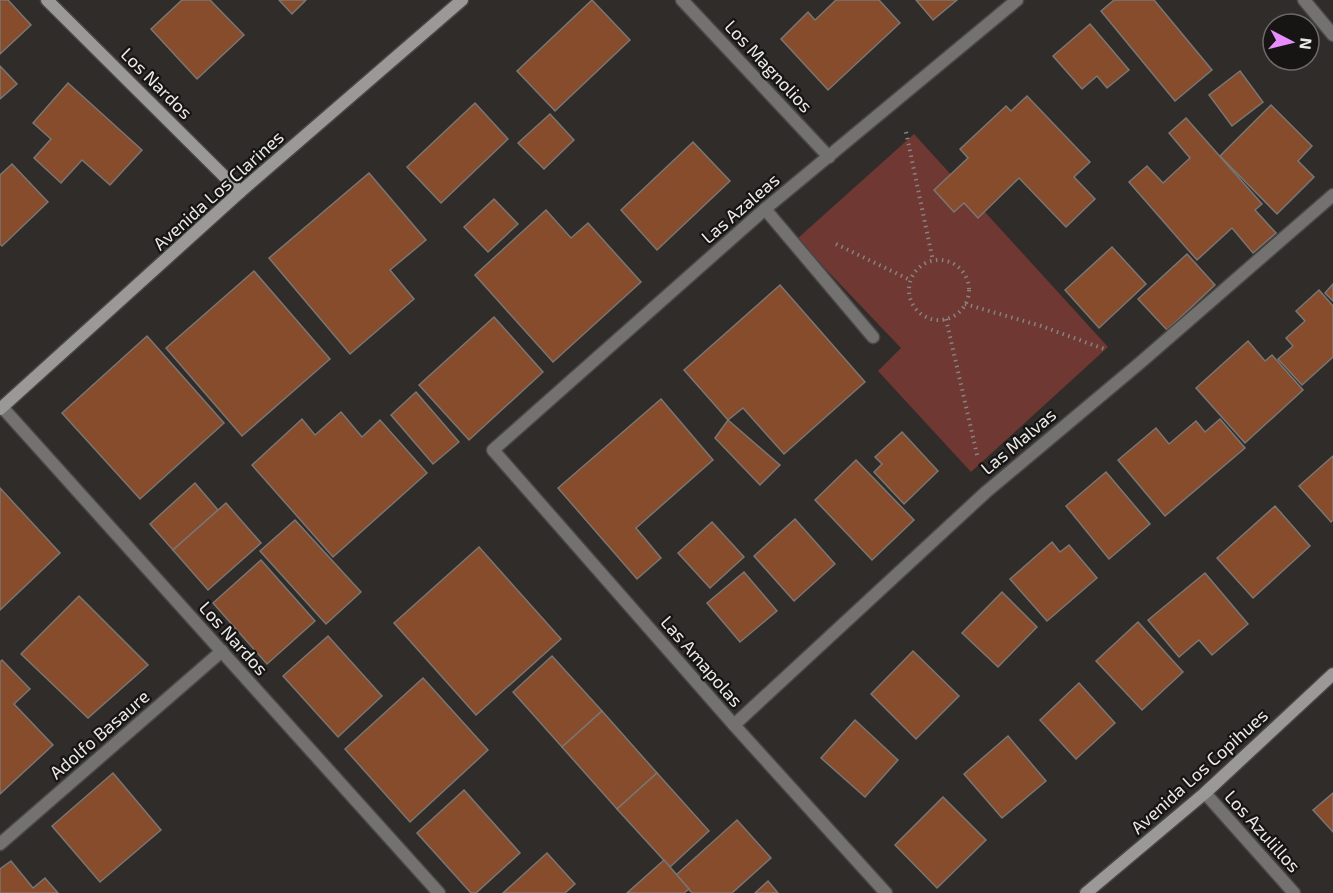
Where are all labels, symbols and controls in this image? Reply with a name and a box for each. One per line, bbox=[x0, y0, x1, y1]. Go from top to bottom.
north arrow bbox=[1261, 12, 1321, 72]
street label: Los Magnolios bbox=[721, 15, 817, 117]
text: N bbox=[1296, 37, 1317, 51]
street label: Los Nardos bbox=[117, 43, 197, 123]
street label: Avenida Los Clarines bbox=[148, 126, 288, 254]
street label: Las Azaleas bbox=[696, 168, 784, 248]
street label: Las Malvas bbox=[976, 403, 1060, 479]
street label: Los Nardos bbox=[195, 596, 273, 680]
street label: Las Amapolas bbox=[656, 611, 748, 711]
street label: Adolfo Basaure bbox=[45, 685, 153, 783]
street label: Avenida Los Copihues bbox=[1126, 704, 1272, 838]
street label: Los Azulillos bbox=[1220, 785, 1306, 877]

